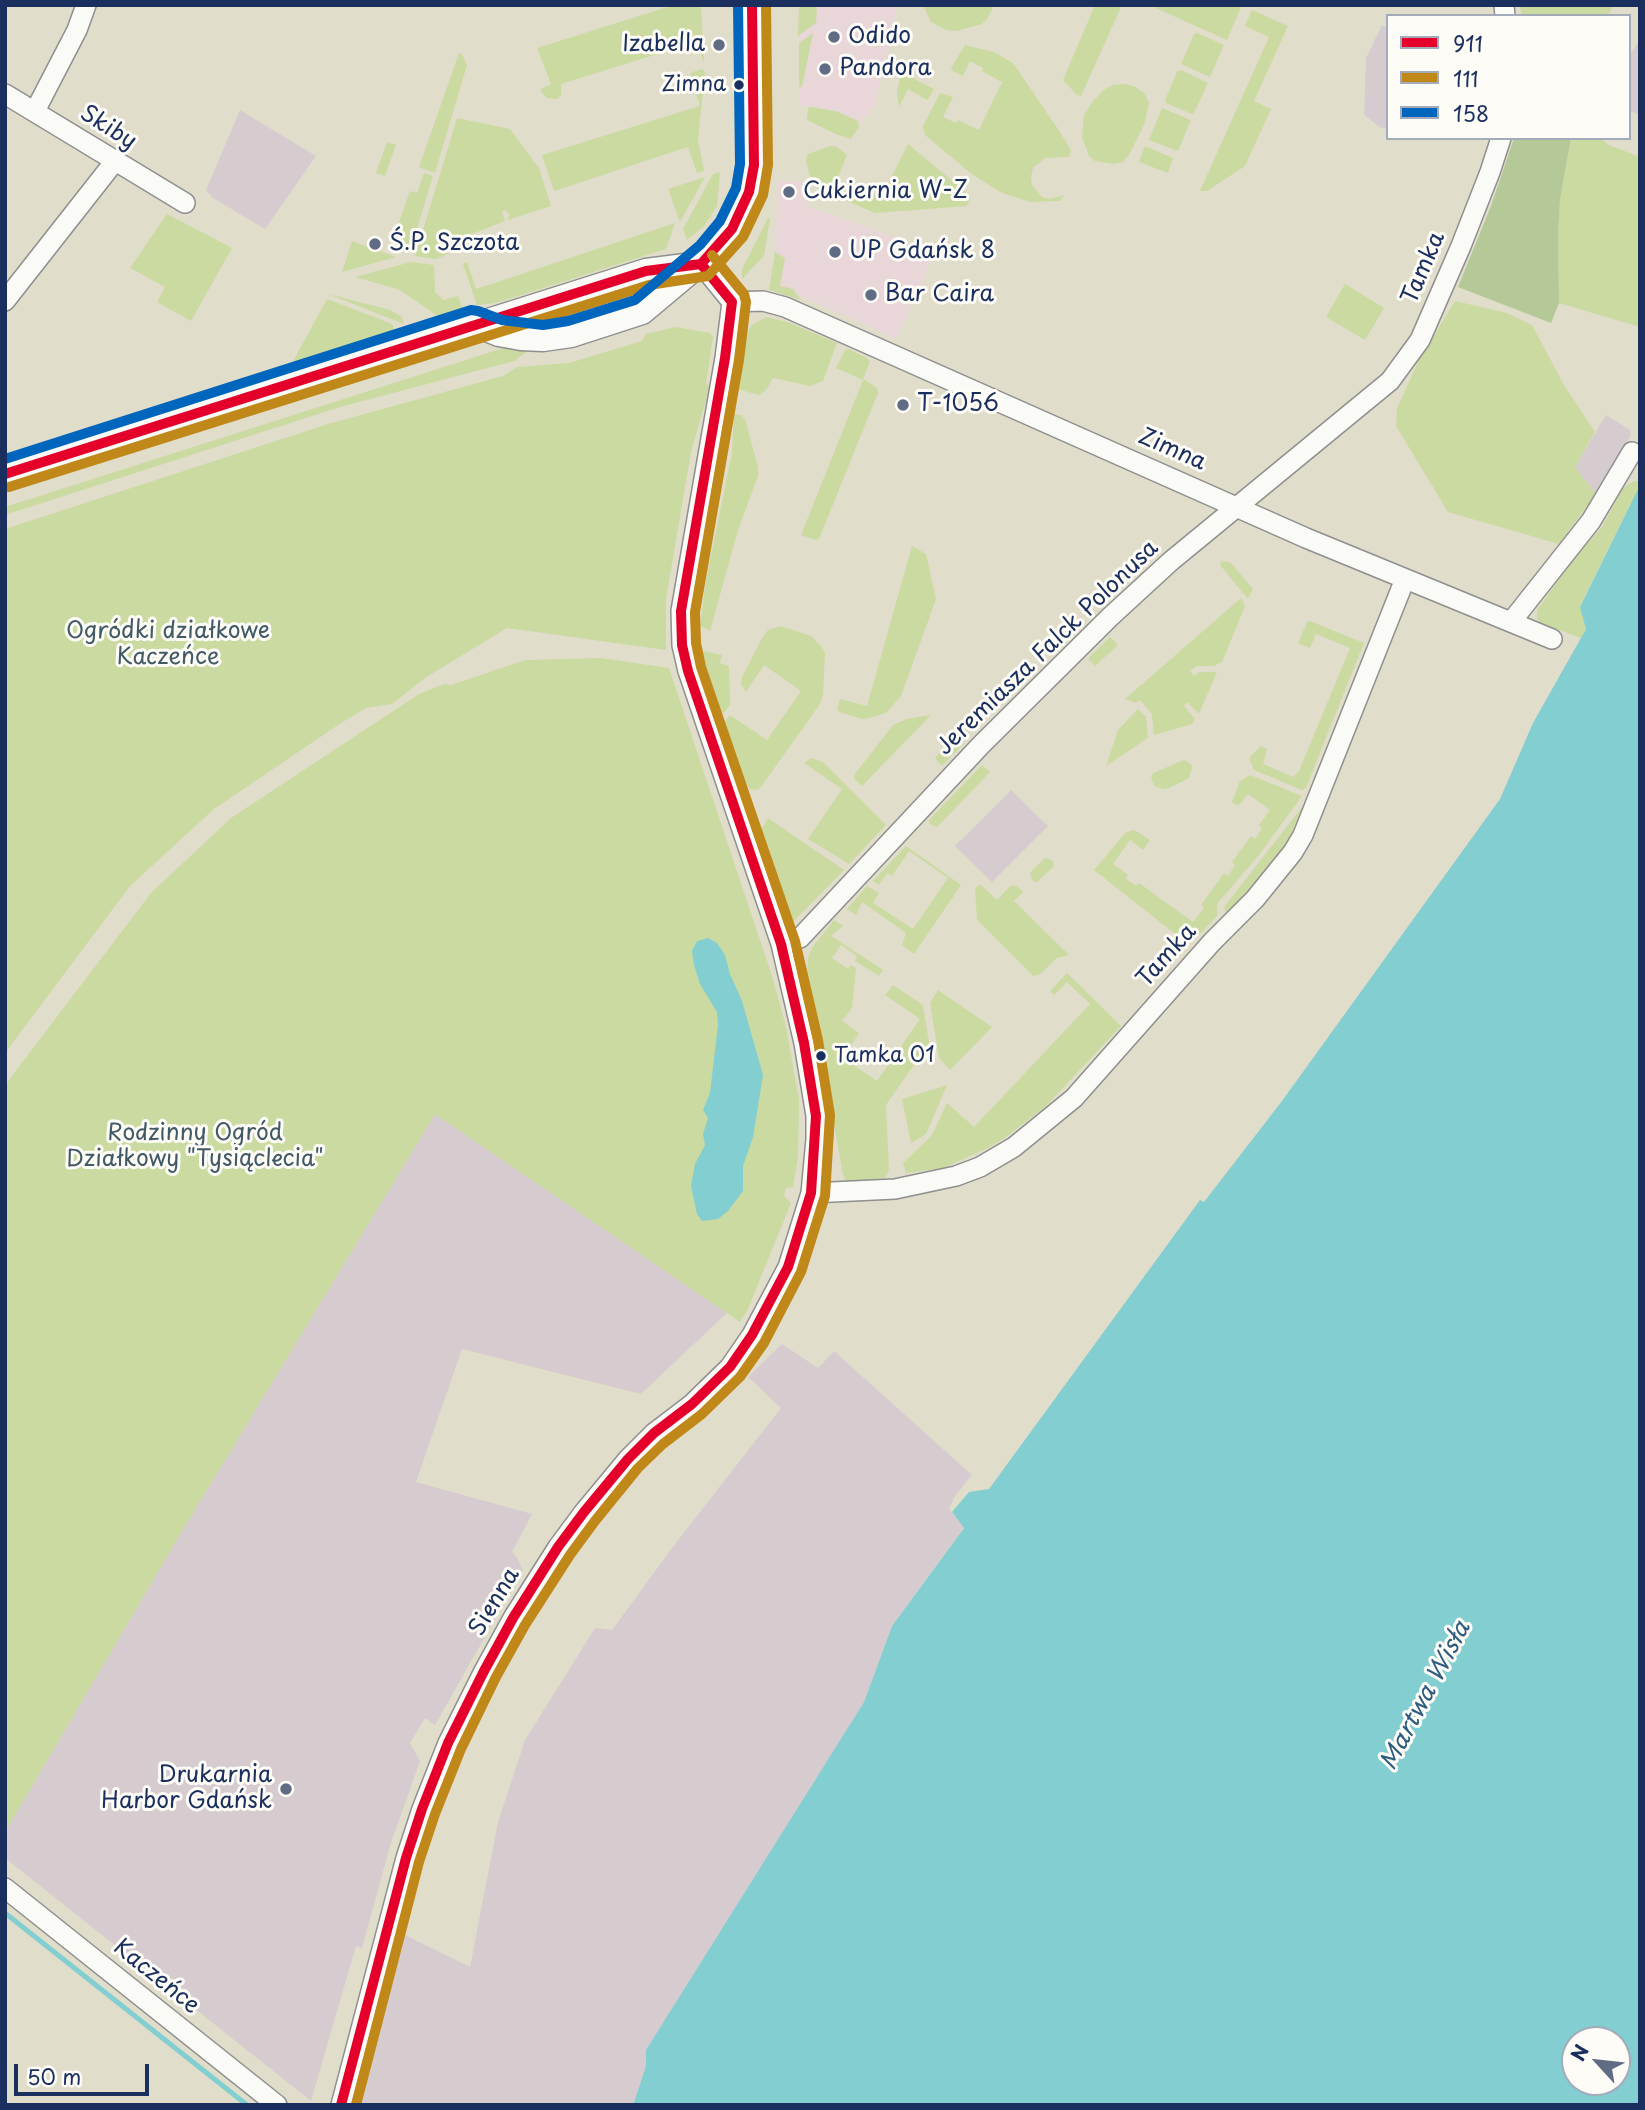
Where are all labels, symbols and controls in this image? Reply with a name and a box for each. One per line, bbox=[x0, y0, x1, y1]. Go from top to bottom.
legend bbox=[1386, 14, 1631, 140]
place label: Odido bbox=[848, 23, 911, 51]
text: 911 bbox=[1453, 27, 1483, 59]
marker: Odido bbox=[826, 29, 842, 45]
place label: Izabella bbox=[622, 31, 705, 59]
marker: Izabella bbox=[711, 37, 727, 53]
place label: Pandora bbox=[839, 55, 932, 83]
marker: Pandora bbox=[817, 61, 833, 77]
text: 111 bbox=[1453, 62, 1479, 94]
place label: Zimna bbox=[661, 72, 726, 98]
marker: Zimna bbox=[732, 78, 746, 92]
text: 158 bbox=[1453, 97, 1489, 129]
street label: Skiby bbox=[75, 100, 141, 156]
place label: Cukiernia W-Z bbox=[803, 178, 968, 206]
marker: Cukiernia W-Z bbox=[781, 184, 797, 200]
street label: Tamka bbox=[1397, 228, 1451, 308]
place label: Ś.P. Szczota bbox=[389, 230, 519, 258]
marker: Ś.P. Szczota bbox=[367, 236, 383, 252]
place label: UP Gdańsk 8 bbox=[849, 238, 995, 266]
marker: UP Gdańsk 8 bbox=[827, 244, 843, 260]
place label: Bar Caira bbox=[885, 281, 994, 309]
marker: Bar Caira bbox=[863, 287, 879, 303]
place label: T-1056 bbox=[917, 391, 999, 419]
marker: T-1056 bbox=[895, 397, 911, 413]
street label: Zimna bbox=[1134, 423, 1210, 477]
street label: Jeremiasza Falck Polonusa bbox=[931, 535, 1165, 761]
park label: Ogródki działkowe Kaczeńce bbox=[66, 618, 270, 672]
street label: Tamka bbox=[1131, 919, 1203, 993]
place label: Tamka 01 bbox=[834, 1043, 935, 1069]
marker: Tamka 01 bbox=[814, 1049, 828, 1063]
park label: Rodzinny Ogród Działkowy "Tysiąclecia" bbox=[66, 1120, 324, 1174]
street label: Sienna bbox=[464, 1563, 526, 1641]
water label: Martwa Wisła bbox=[1375, 1617, 1477, 1775]
place label: Drukarnia Harbor Gdańsk bbox=[101, 1762, 272, 1816]
marker: Drukarnia Harbor Gdańsk bbox=[278, 1781, 294, 1797]
street label: Kaczeńce bbox=[107, 1934, 205, 2020]
north arrow bbox=[1561, 2026, 1631, 2096]
text: N bbox=[1563, 2039, 1595, 2065]
scale bar bbox=[18, 2050, 152, 2094]
text: 50 m bbox=[27, 2060, 81, 2092]

